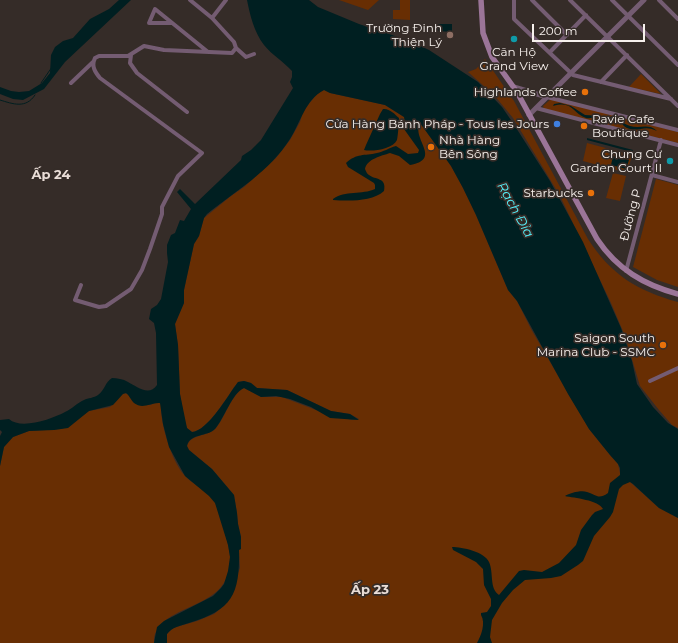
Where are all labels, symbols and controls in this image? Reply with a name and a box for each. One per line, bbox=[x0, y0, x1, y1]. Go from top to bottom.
scale bar bbox=[534, 16, 647, 42]
place label: Trường Đinh Thiện Lý bbox=[366, 21, 442, 49]
text: 200 m bbox=[539, 23, 578, 38]
marker: Trường Đinh Thiện Lý bbox=[445, 30, 455, 40]
marker: Căn Hộ Grand View bbox=[509, 34, 519, 44]
place label: Căn Hộ Grand View bbox=[479, 45, 549, 73]
place label: Highlands Coffee bbox=[474, 85, 577, 99]
marker: Highlands Coffee bbox=[580, 87, 590, 97]
place label: Ravie Cafe Boutique bbox=[592, 112, 654, 140]
place label: Cửa Hàng Bánh Pháp - Tous les Jours bbox=[325, 117, 549, 131]
marker: Cửa Hàng Bánh Pháp - Tous les Jours bbox=[552, 119, 562, 129]
marker: Ravie Cafe Boutique bbox=[579, 121, 589, 131]
place label: Nhà Hàng Bên Sông bbox=[439, 133, 500, 161]
marker: Nhà Hàng Bên Sông bbox=[426, 142, 436, 152]
place label: Chung Cư Garden Court II bbox=[570, 147, 662, 175]
marker: Chung Cư Garden Court II bbox=[665, 156, 675, 166]
district label: Ấp 24 bbox=[31, 167, 71, 183]
water label: Rạch Đỉa bbox=[493, 180, 537, 240]
place label: Starbucks bbox=[523, 186, 583, 200]
street label: Đường P bbox=[617, 187, 645, 243]
marker: Starbucks bbox=[586, 188, 596, 198]
place label: Saigon South Marina Club - SSMC bbox=[537, 331, 655, 359]
marker: Saigon South Marina Club - SSMC bbox=[658, 340, 668, 350]
district label: Ấp 23 bbox=[351, 582, 389, 598]

